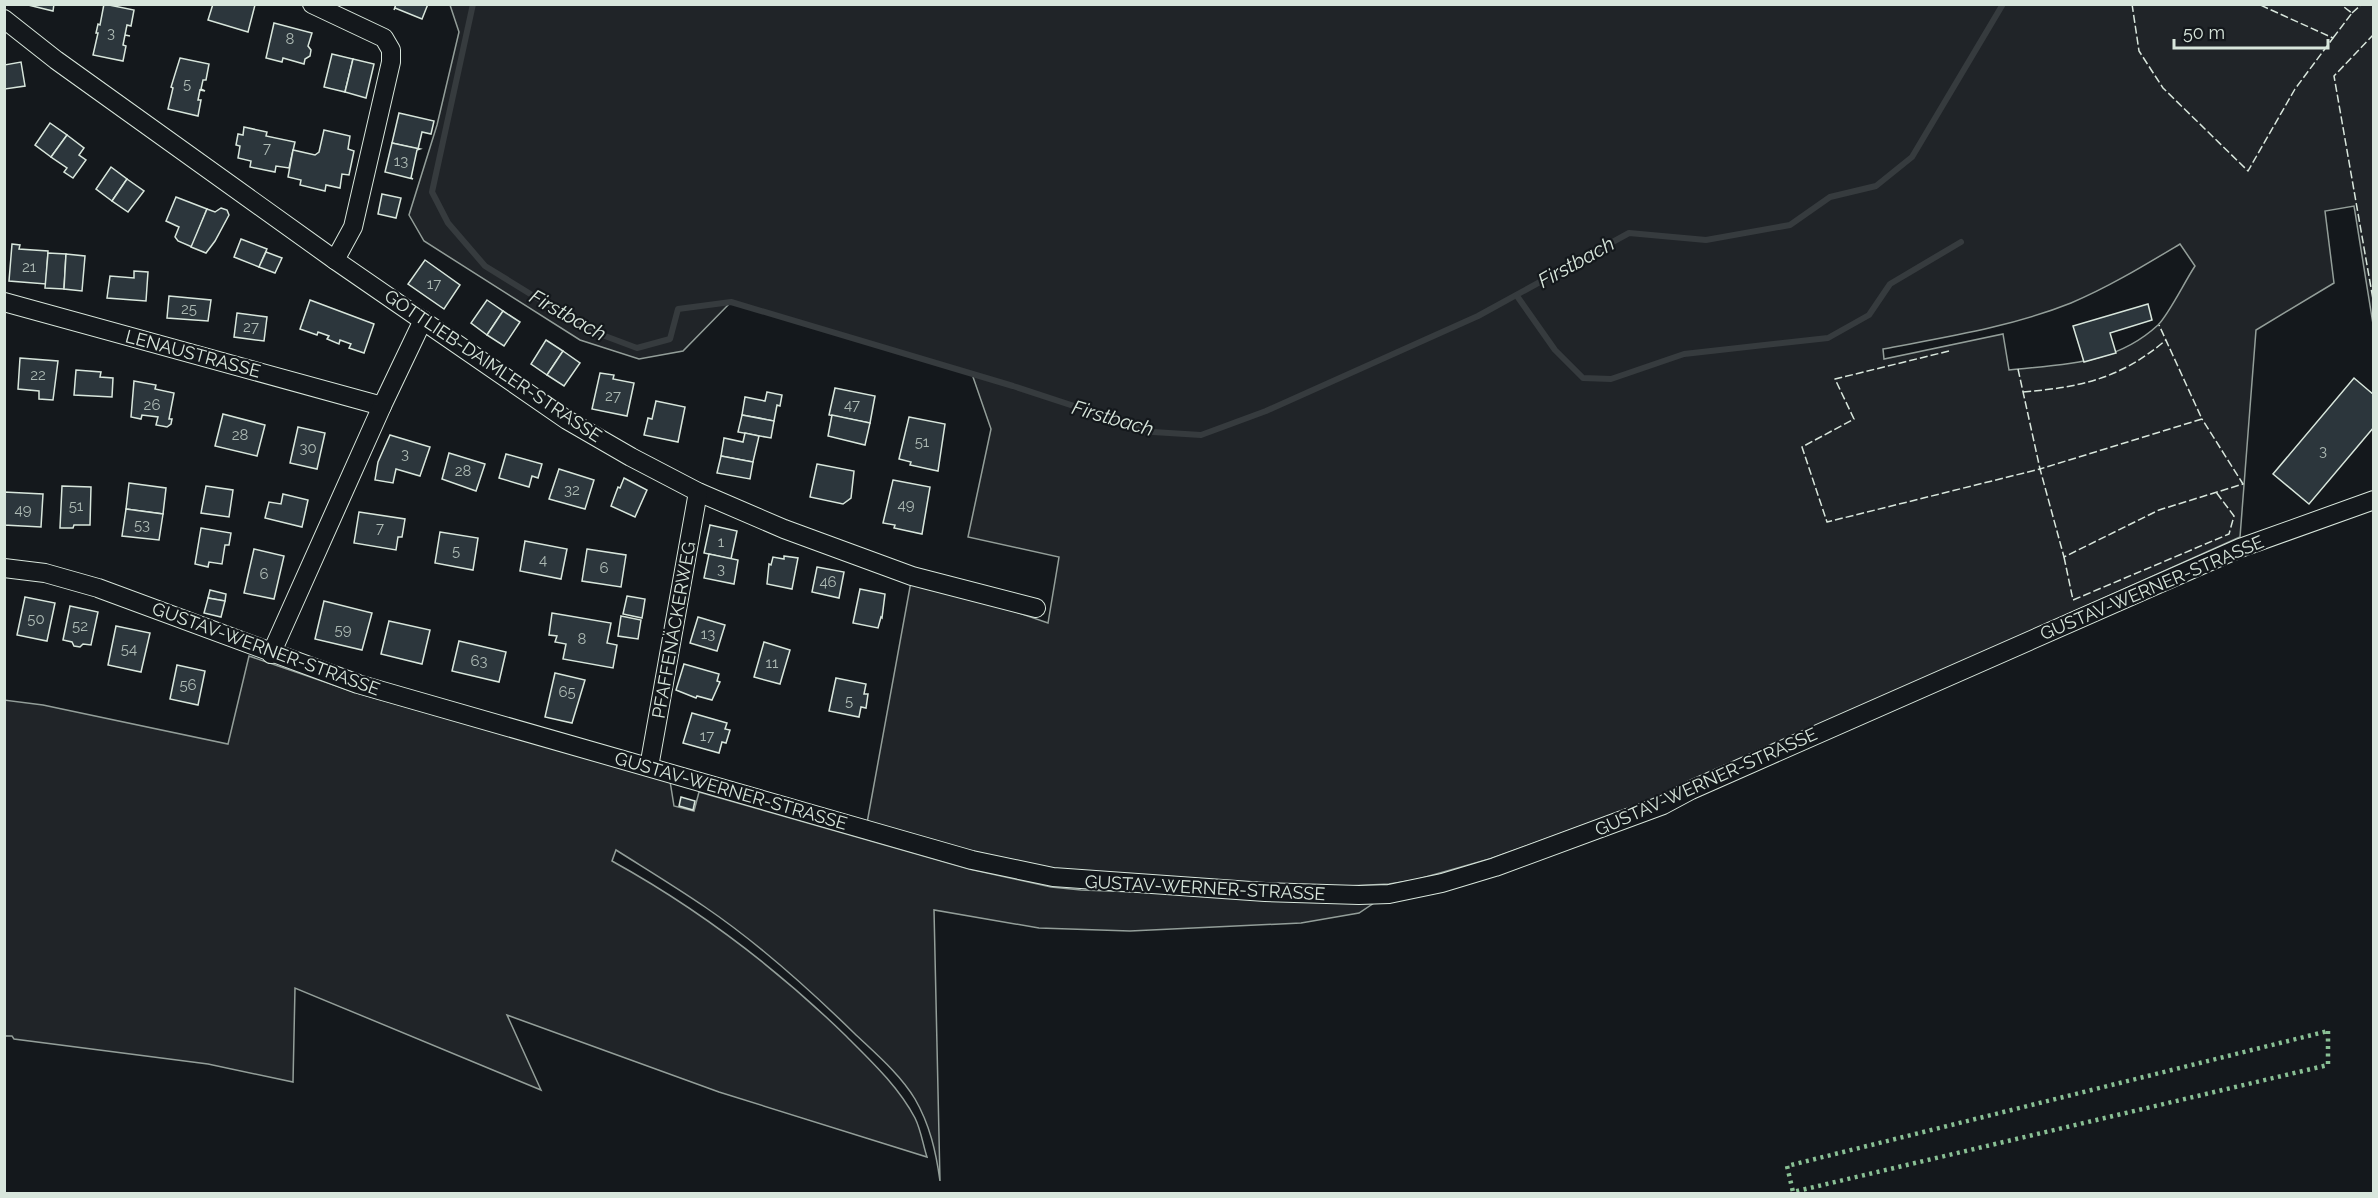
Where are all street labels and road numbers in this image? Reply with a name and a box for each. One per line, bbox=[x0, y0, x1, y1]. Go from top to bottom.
street label: GOTTLIEB-DAIMLER-STRASSE bbox=[381, 285, 606, 446]
street label: LENAUSTRASSE bbox=[123, 325, 263, 382]
street label: GUSTAV-WERNER-STRASSE bbox=[2037, 531, 2267, 644]
street label: PFAFFENÄCKERWEG bbox=[648, 540, 699, 720]
street label: GUSTAV-WERNER-STRASSE bbox=[149, 597, 383, 700]
street label: GUSTAV-WERNER-STRASSE bbox=[1592, 723, 1820, 840]
street label: GUSTAV-WERNER-STRASSE bbox=[612, 747, 850, 834]
street label: GUSTAV-WERNER-STRASSE bbox=[1084, 871, 1326, 904]

